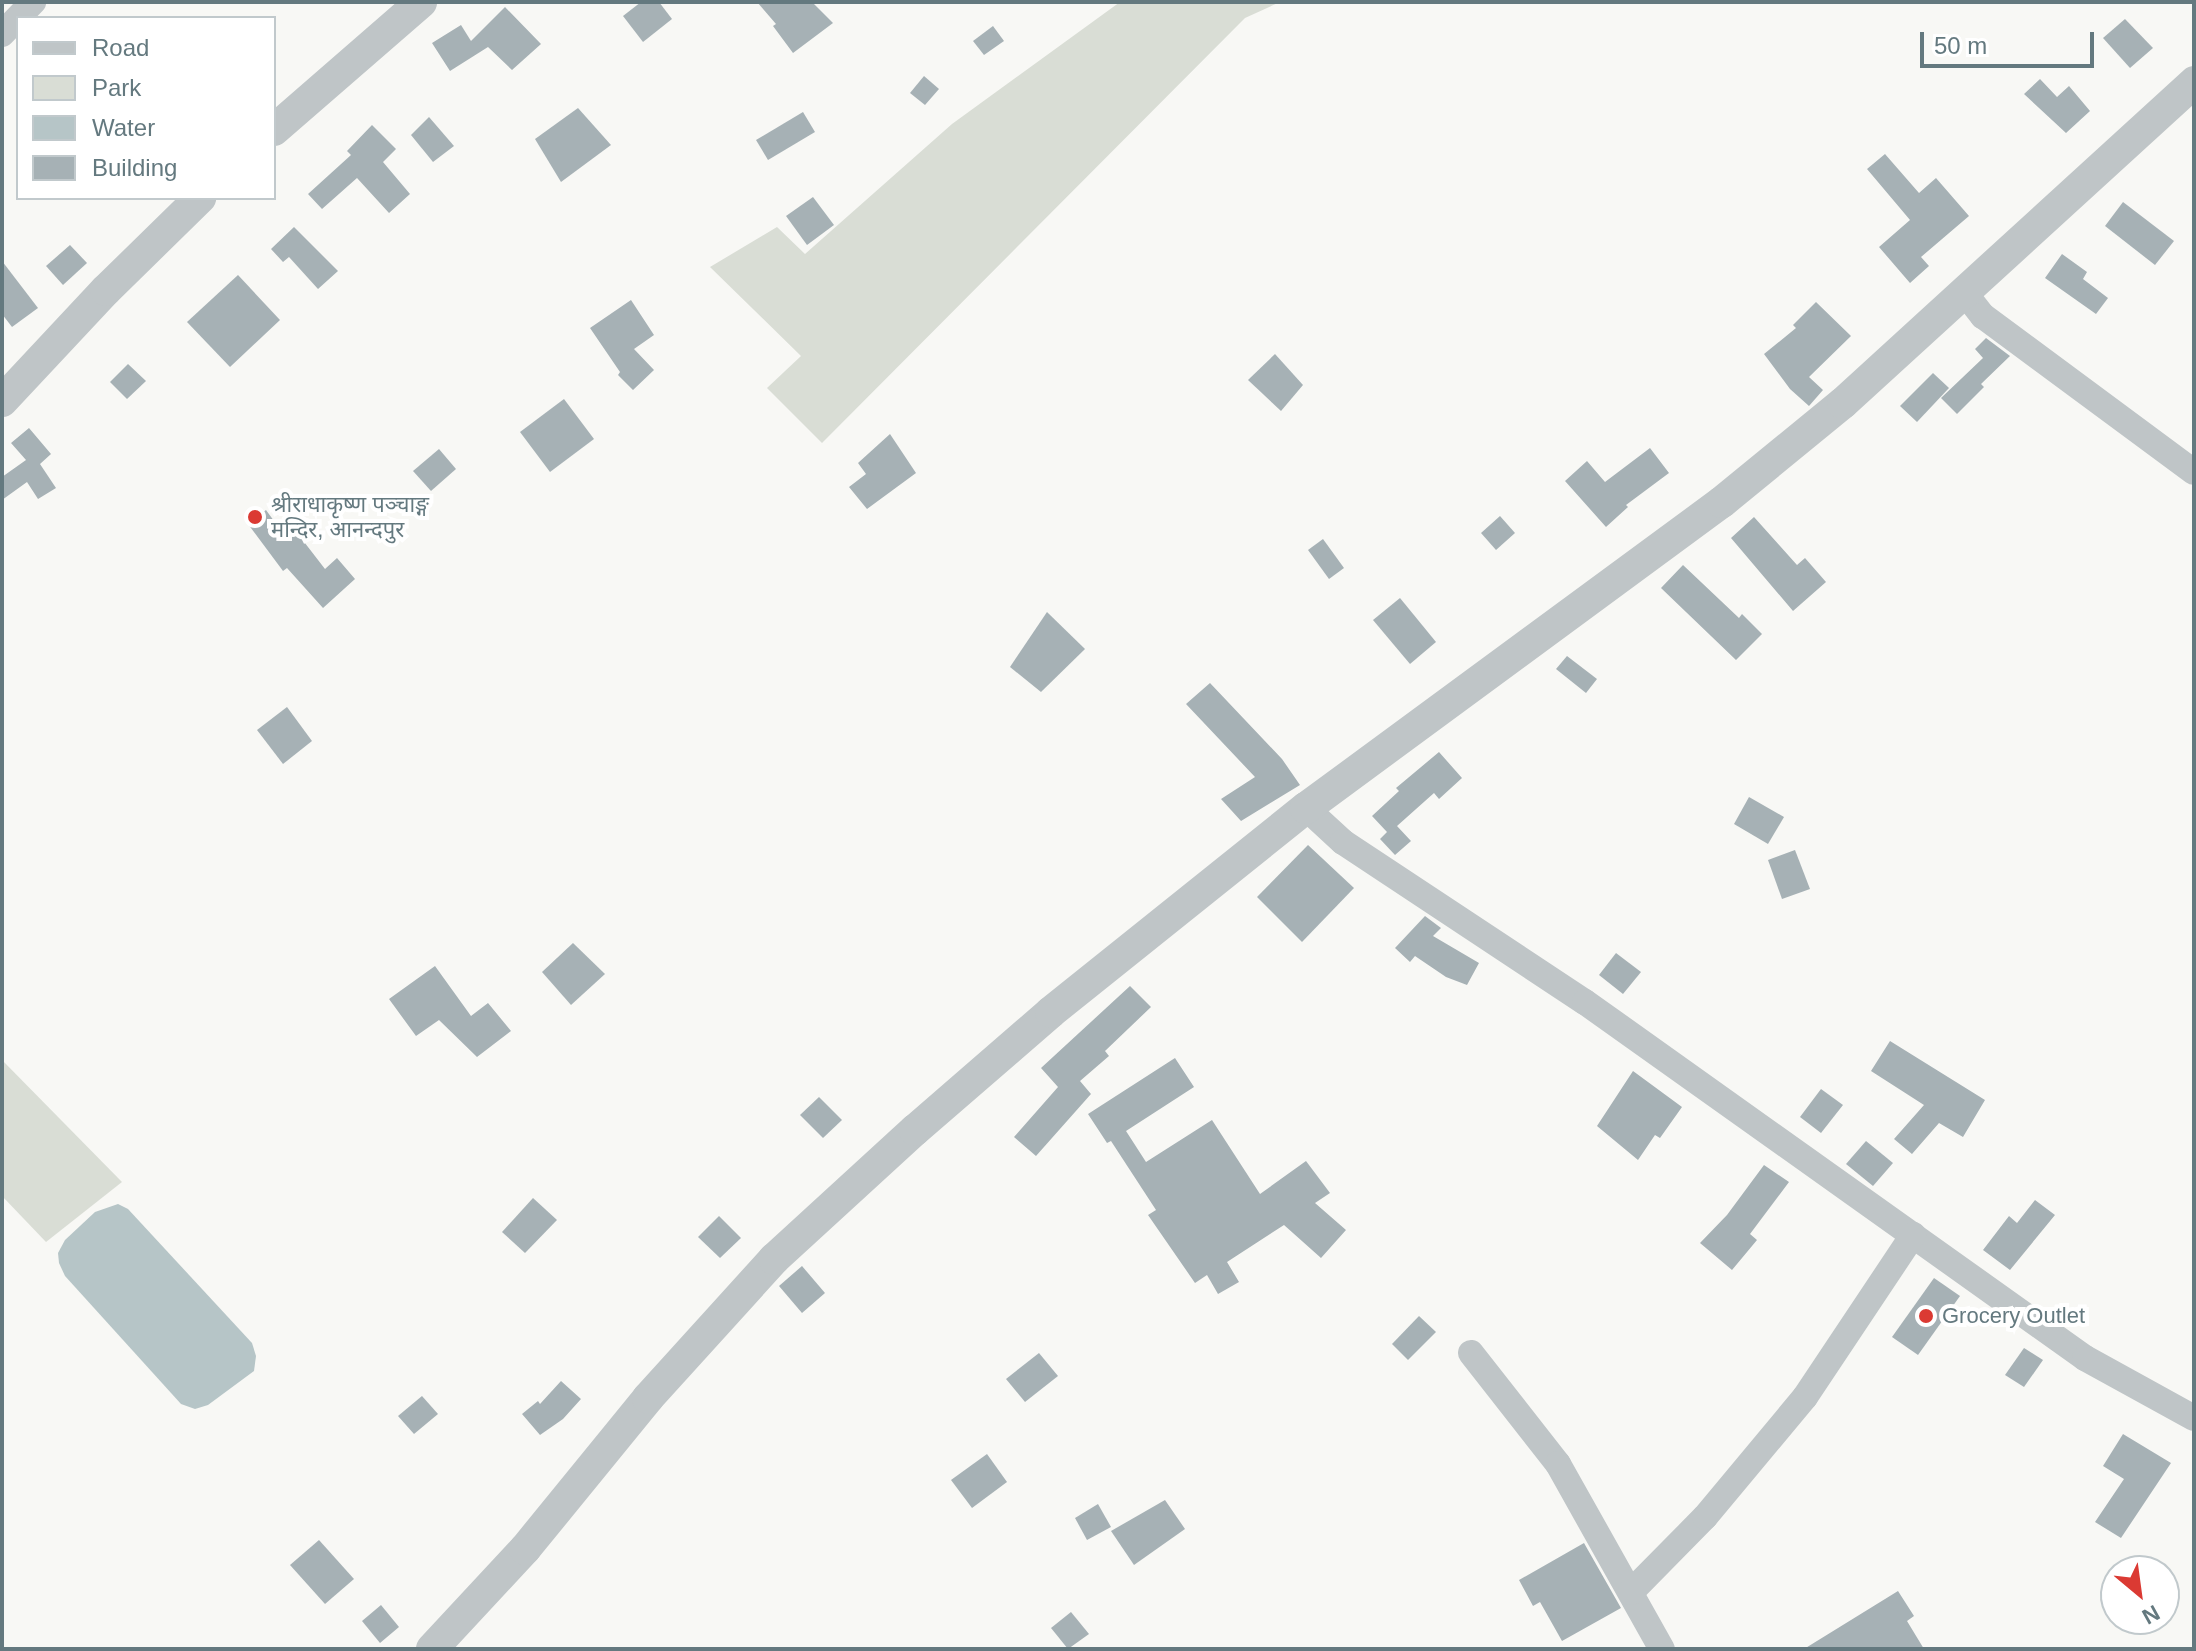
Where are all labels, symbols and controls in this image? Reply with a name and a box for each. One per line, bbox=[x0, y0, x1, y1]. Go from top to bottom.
legend bbox=[16, 16, 276, 200]
scale bar bbox=[1924, 16, 2098, 66]
text: 50 m bbox=[1934, 32, 1987, 59]
text: Road bbox=[92, 34, 149, 61]
text: Park bbox=[92, 74, 141, 101]
text: Water bbox=[92, 114, 155, 141]
text: Building bbox=[92, 154, 177, 181]
place label: श्रीराधाकृष्ण पञ्चाङ्ग मन्दिर, आनन्दपुर bbox=[271, 491, 429, 542]
marker: श्रीराधाकृष्ण पञ्चाङ्ग मन्दिर, आनन्दपुर bbox=[246, 508, 264, 526]
place label: Grocery Outlet bbox=[1942, 1303, 2085, 1329]
marker: Grocery Outlet bbox=[1917, 1307, 1935, 1325]
north arrow bbox=[2100, 1555, 2180, 1635]
text: N bbox=[2138, 1600, 2164, 1629]

